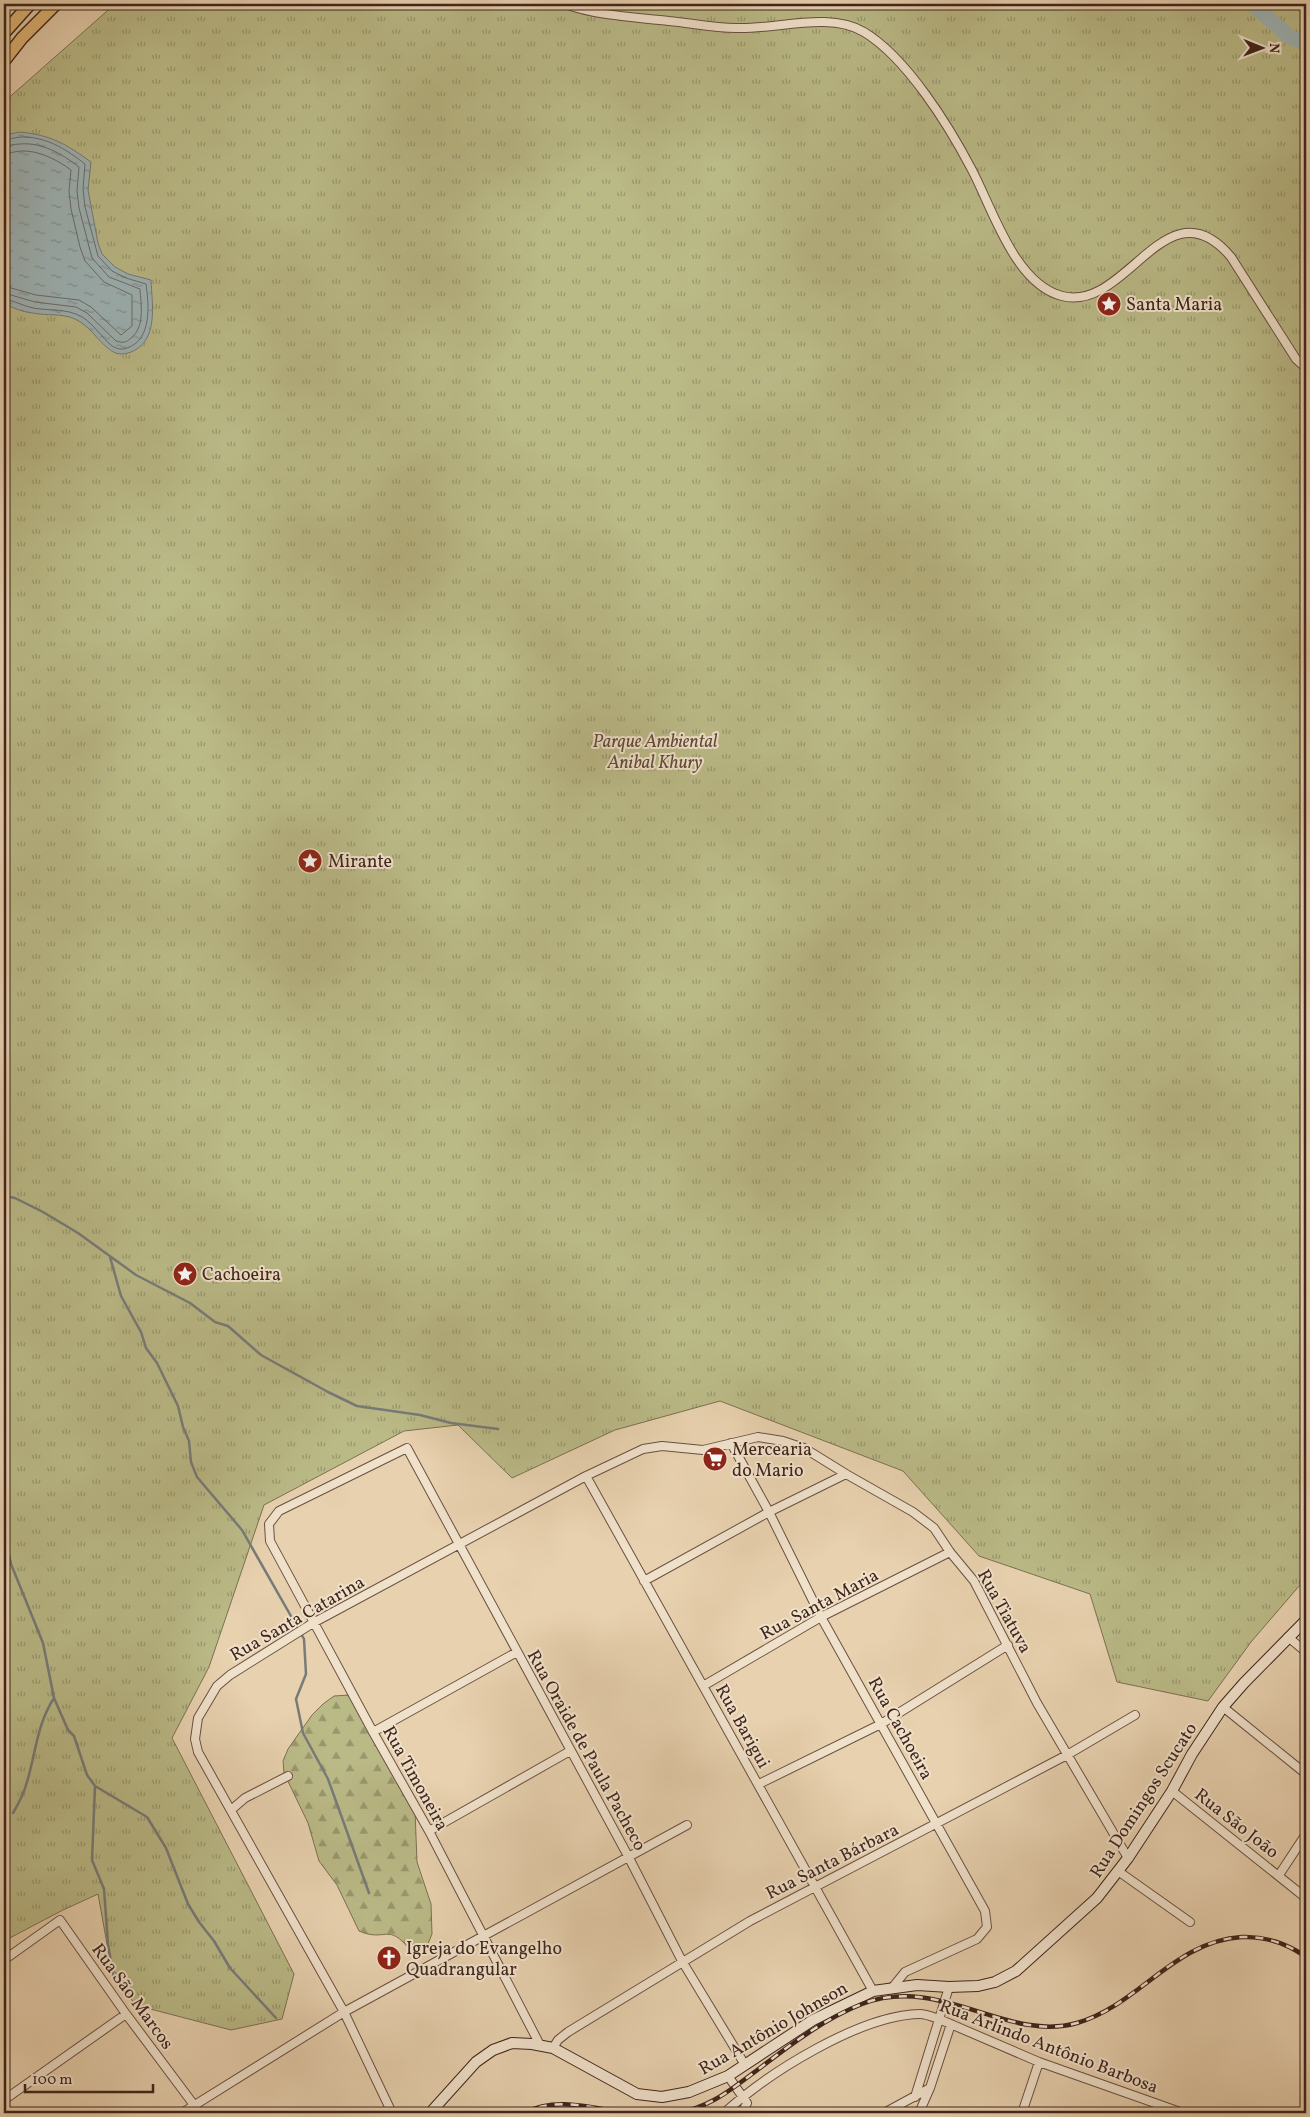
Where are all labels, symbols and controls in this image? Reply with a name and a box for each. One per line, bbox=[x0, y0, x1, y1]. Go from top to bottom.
north arrow bbox=[1238, 22, 1288, 72]
text: N bbox=[1264, 43, 1283, 53]
place icon: Santa Maria bbox=[1096, 291, 1122, 317]
place label: Santa Maria bbox=[1126, 293, 1222, 318]
park label: Parque Ambiental Anibal Khury bbox=[593, 730, 718, 776]
place icon: Mirante bbox=[297, 848, 323, 874]
place label: Mirante bbox=[328, 850, 392, 875]
place icon: Cachoeira bbox=[172, 1261, 198, 1287]
place label: Cachoeira bbox=[202, 1263, 281, 1288]
place label: Mercearia do Mario bbox=[732, 1438, 812, 1484]
supermarket icon: Mercearia do Mario bbox=[702, 1446, 728, 1472]
street label: Rua Santa Maria bbox=[756, 1563, 884, 1647]
street label: Rua Tiatuva bbox=[970, 1565, 1037, 1658]
street label: Rua Santa Catarina bbox=[226, 1570, 370, 1668]
street label: Rua Oraide de Paula Pacheco bbox=[520, 1646, 651, 1856]
street label: Rua Cachoeira bbox=[861, 1673, 938, 1785]
street label: Rua Barigui bbox=[708, 1680, 775, 1773]
street label: Rua Domingos Scucato bbox=[1085, 1718, 1204, 1883]
street label: Rua Timoneira bbox=[376, 1722, 454, 1836]
street label: Rua São João bbox=[1189, 1783, 1284, 1865]
street label: Rua Santa Bárbara bbox=[762, 1818, 904, 1907]
place label: Igreja do Evangelho Quadrangular bbox=[406, 1937, 562, 1983]
street label: Rua São Marcos bbox=[85, 1939, 179, 2055]
church icon: Igreja do Evangelho Quadrangular bbox=[376, 1945, 402, 1971]
street label: Rua Antônio Johnson bbox=[695, 1976, 853, 2082]
street label: Rua Arlindo Antônio Barbosa bbox=[935, 1994, 1161, 2101]
scale bar bbox=[25, 2062, 152, 2094]
text: 100 m bbox=[32, 2070, 72, 2091]

